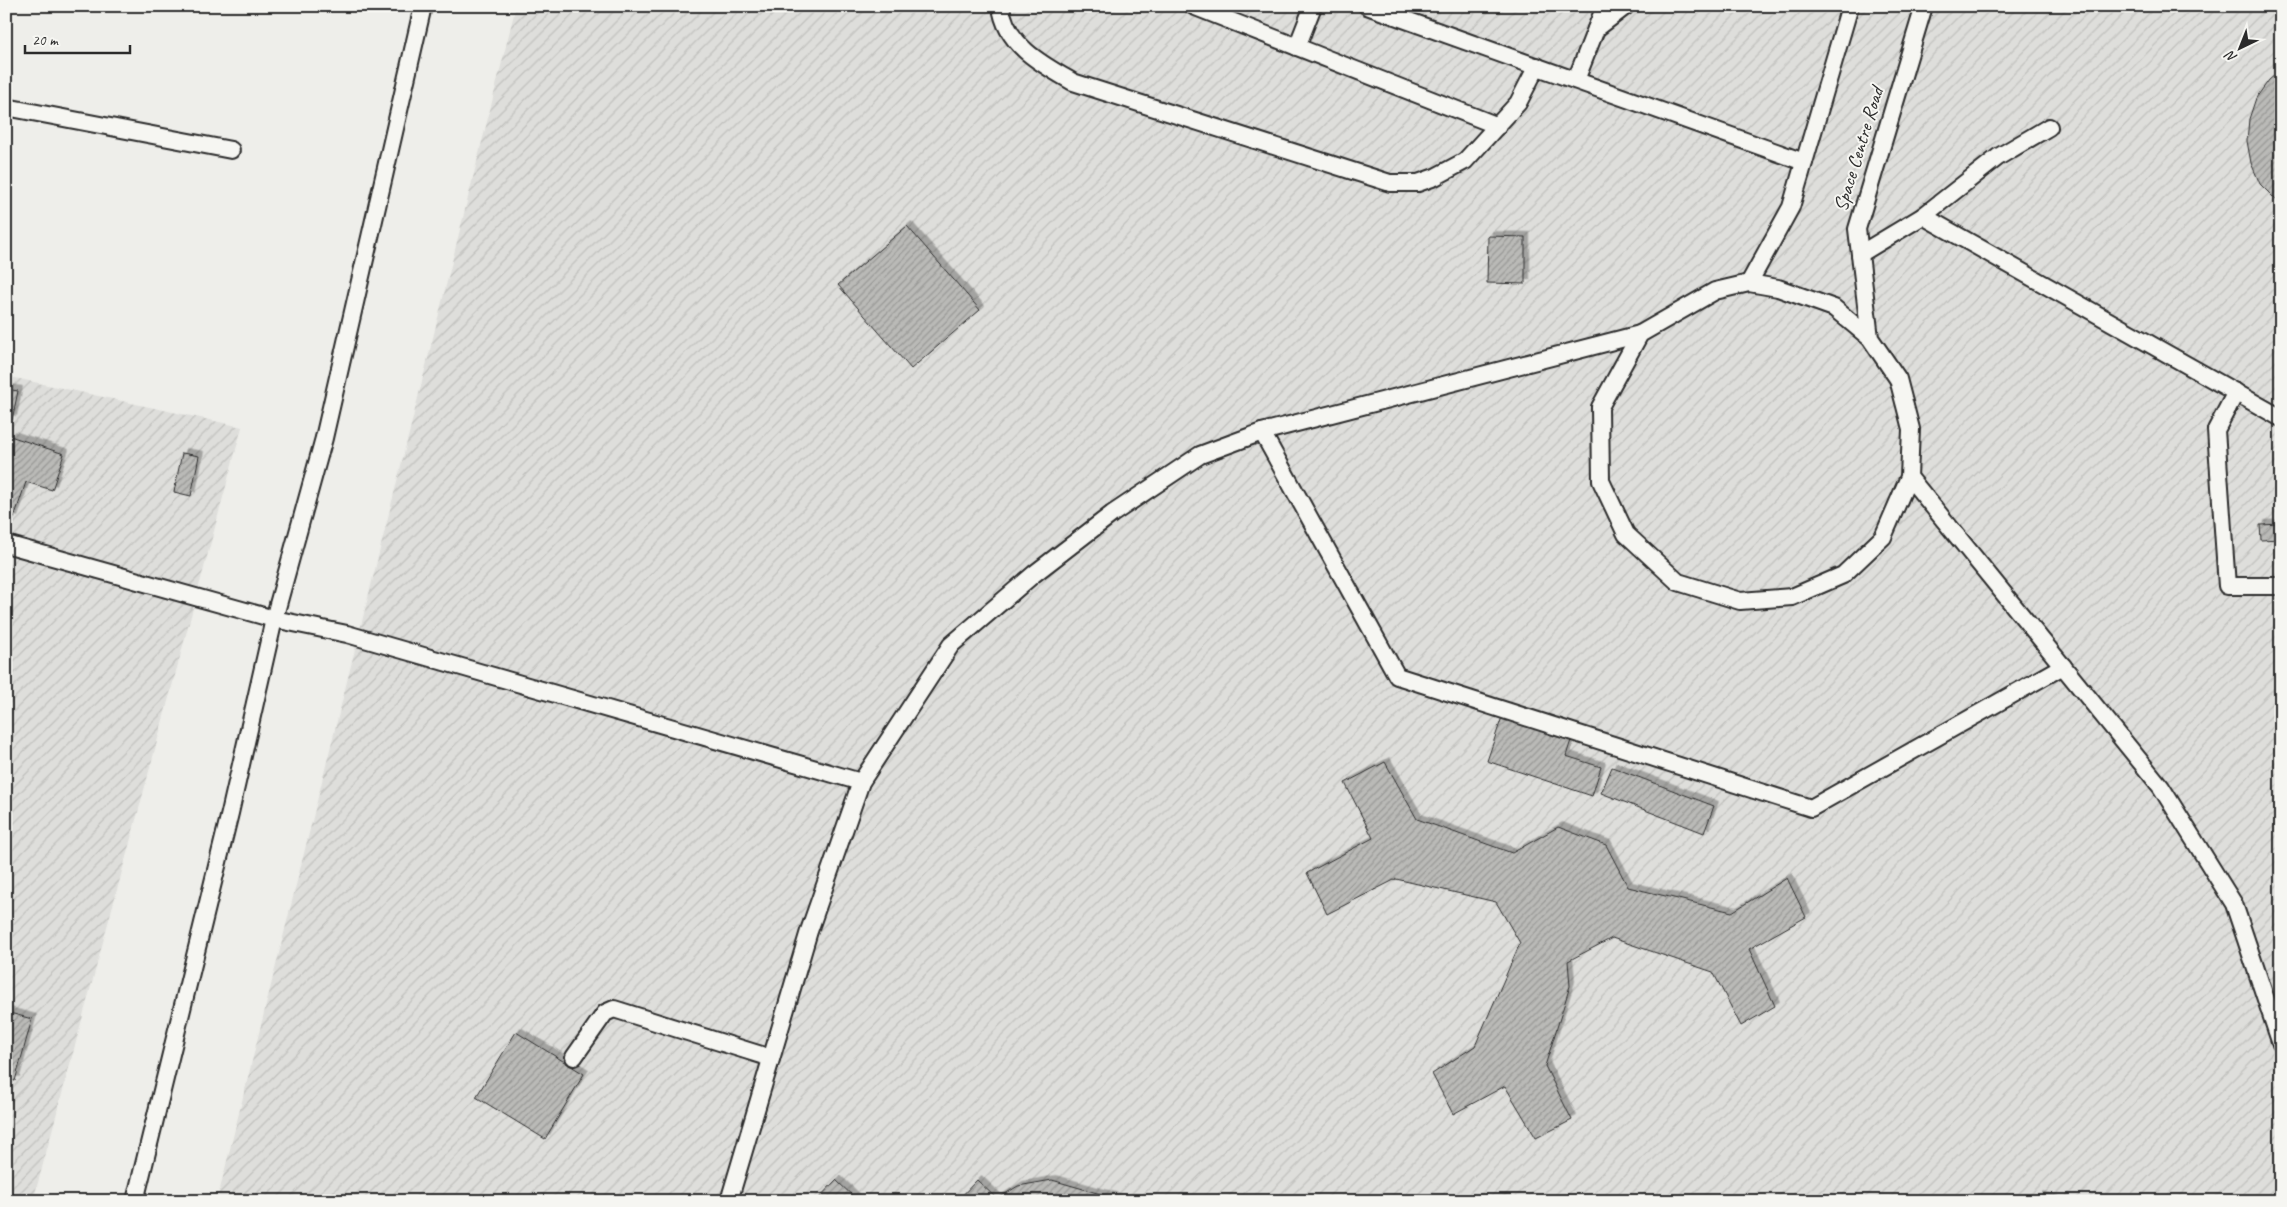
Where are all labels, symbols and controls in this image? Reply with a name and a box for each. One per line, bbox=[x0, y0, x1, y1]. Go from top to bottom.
scale bar bbox=[25, 22, 130, 54]
north arrow bbox=[2214, 22, 2264, 72]
text: 20 m bbox=[32, 31, 59, 50]
text: N bbox=[2221, 46, 2240, 66]
street label: Space Centre Road bbox=[1828, 81, 1890, 214]

